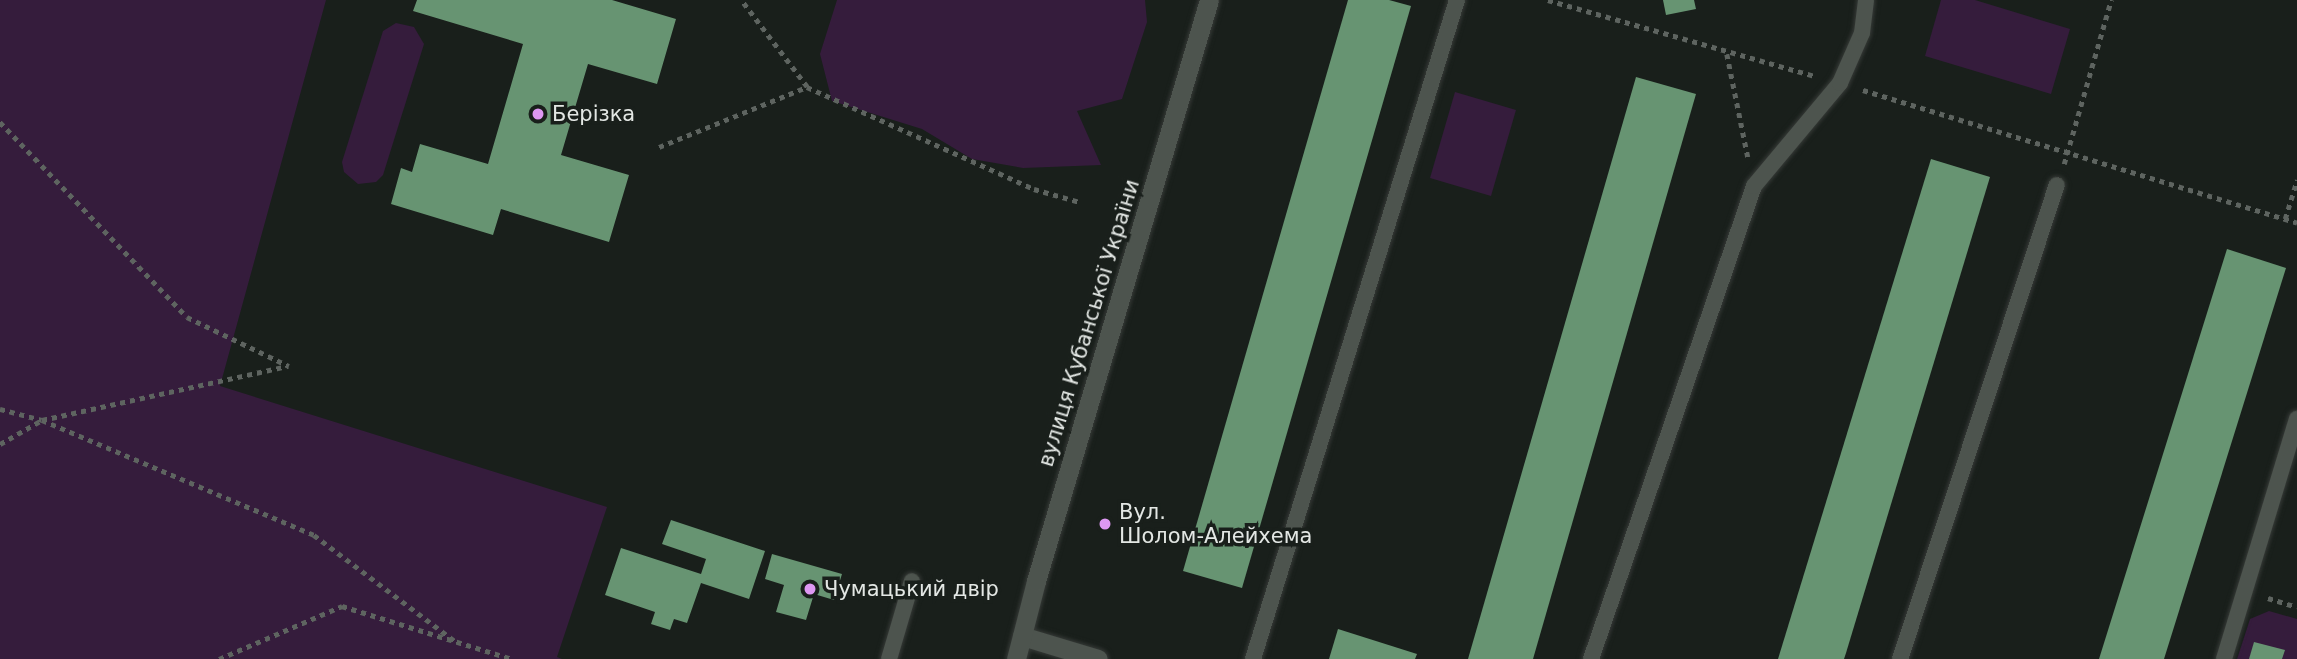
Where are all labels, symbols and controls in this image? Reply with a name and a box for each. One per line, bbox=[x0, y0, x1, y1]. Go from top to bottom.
place label: Берізка bbox=[552, 101, 635, 127]
marker: Берізка bbox=[530, 106, 546, 122]
street label: вулиця Кубанської України bbox=[1033, 176, 1145, 470]
place label: Вул. Шолом-Алейхема bbox=[1119, 499, 1312, 549]
marker: Вул. Шолом-Алейхема bbox=[1097, 516, 1113, 532]
place label: Чумацький двір bbox=[824, 576, 999, 602]
marker: Чумацький двір bbox=[802, 581, 818, 597]

